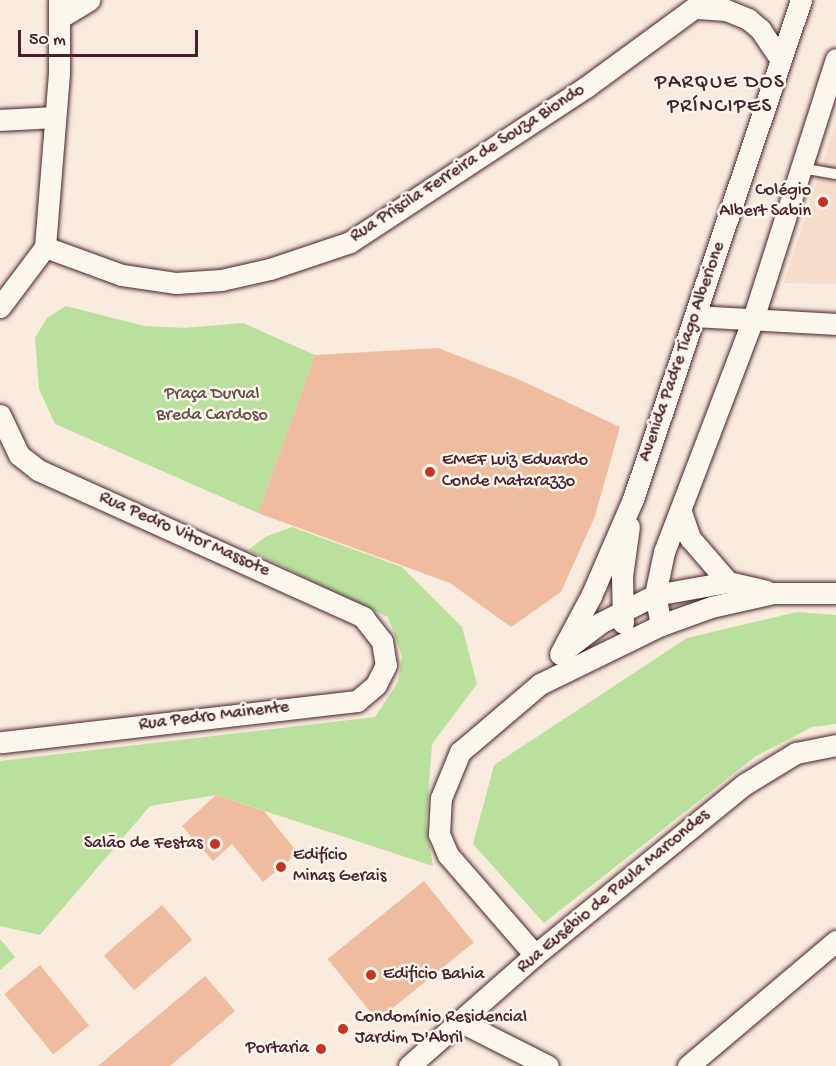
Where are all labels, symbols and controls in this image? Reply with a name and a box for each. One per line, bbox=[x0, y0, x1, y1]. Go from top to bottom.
scale bar bbox=[21, 18, 201, 56]
text: 50 m bbox=[29, 30, 66, 51]
district label: PARQUE DOS PRÍNCIPES bbox=[655, 71, 785, 121]
street label: Rua Priscila Ferreira de Souza Biondo bbox=[347, 80, 589, 248]
place label: Colégio Albert Sabin bbox=[719, 181, 811, 224]
marker: Colégio Albert Sabin bbox=[816, 195, 830, 209]
street label: Avenida Padre Tiago Alberione bbox=[635, 239, 731, 465]
park label: Praça Durval Breda Cardoso bbox=[156, 385, 268, 428]
place label: EMEF Luiz Eduardo Conde Matarazzo bbox=[442, 451, 588, 494]
marker: EMEF Luiz Eduardo Conde Matarazzo bbox=[423, 465, 437, 479]
street label: Rua Pedro Vitor Massote bbox=[95, 488, 273, 582]
street label: Rua Pedro Mainente bbox=[138, 697, 290, 737]
street label: Rua Eusébio de Paula Marcondes bbox=[513, 805, 715, 979]
place label: Salão de Festas bbox=[84, 833, 203, 855]
marker: Salão de Festas bbox=[208, 837, 222, 851]
place label: Edifício Minas Gerais bbox=[293, 846, 386, 888]
marker: Edifício Minas Gerais bbox=[274, 860, 288, 874]
place label: Edificio Bahia bbox=[383, 964, 484, 986]
marker: Edificio Bahia bbox=[364, 968, 378, 982]
place label: Condomínio Residencial Jardim D'Abril bbox=[355, 1008, 527, 1050]
marker: Condomínio Residencial Jardim D'Abril bbox=[336, 1022, 350, 1036]
place label: Portaria bbox=[246, 1038, 309, 1060]
marker: Portaria bbox=[314, 1042, 328, 1056]

